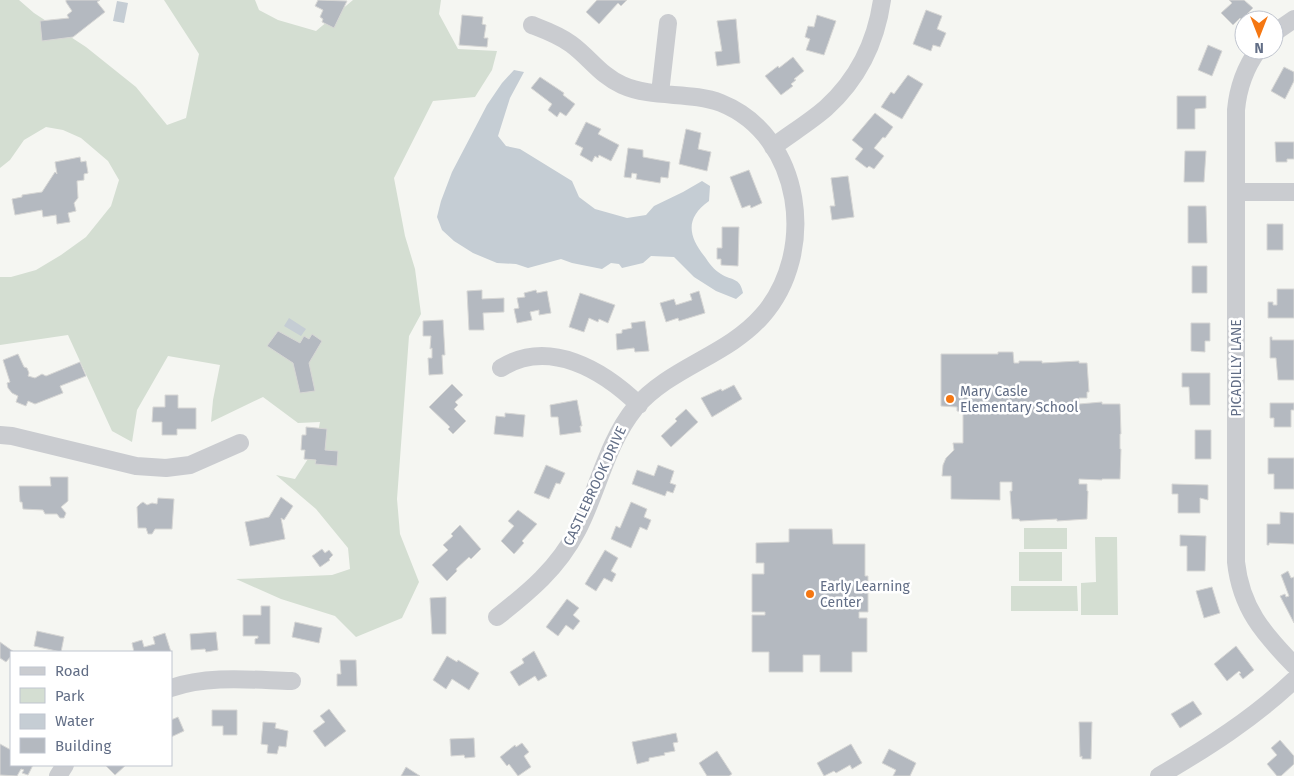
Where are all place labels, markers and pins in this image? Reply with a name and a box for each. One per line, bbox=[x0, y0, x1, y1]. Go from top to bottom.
place label: Mary Casle Elementary School bbox=[960, 383, 1078, 416]
marker: Mary Casle Elementary School bbox=[944, 393, 956, 405]
place label: Early Learning Center bbox=[820, 578, 910, 611]
marker: Early Learning Center bbox=[804, 588, 816, 600]

